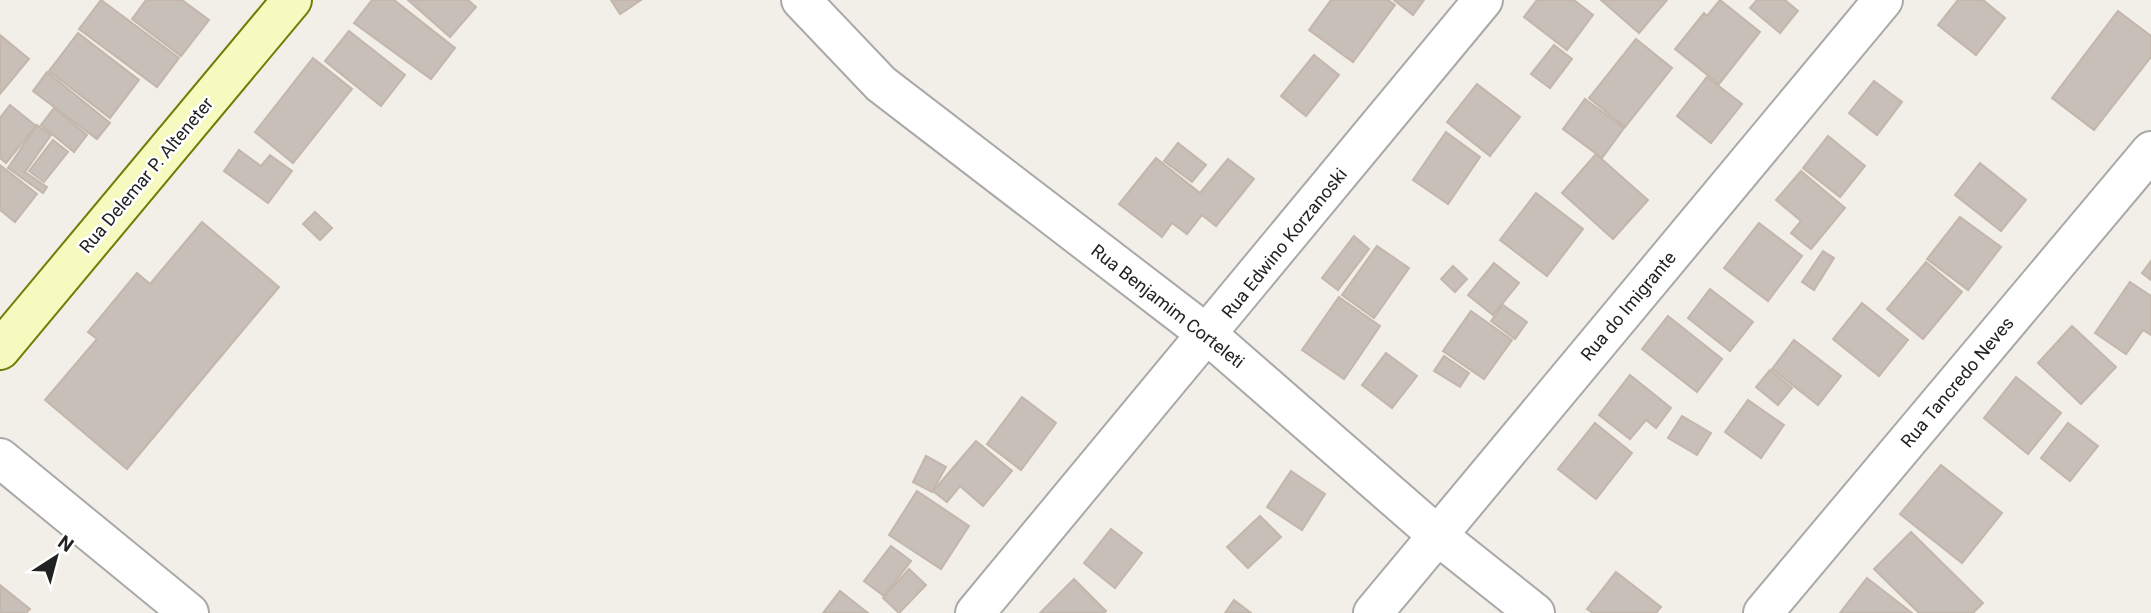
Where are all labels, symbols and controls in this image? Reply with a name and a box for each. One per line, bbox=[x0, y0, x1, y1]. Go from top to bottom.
street label: Rua Delemar P. Alteneter bbox=[75, 93, 217, 257]
street label: Rua Edwino Korzanoski bbox=[1217, 164, 1351, 322]
street label: Rua Benjamim Corteleti bbox=[1087, 240, 1249, 372]
street label: Rua do Imigrante bbox=[1576, 247, 1680, 365]
street label: Rua Tancredo Neves bbox=[1896, 312, 2018, 452]
north arrow bbox=[21, 522, 91, 592]
text: N bbox=[54, 530, 78, 557]

